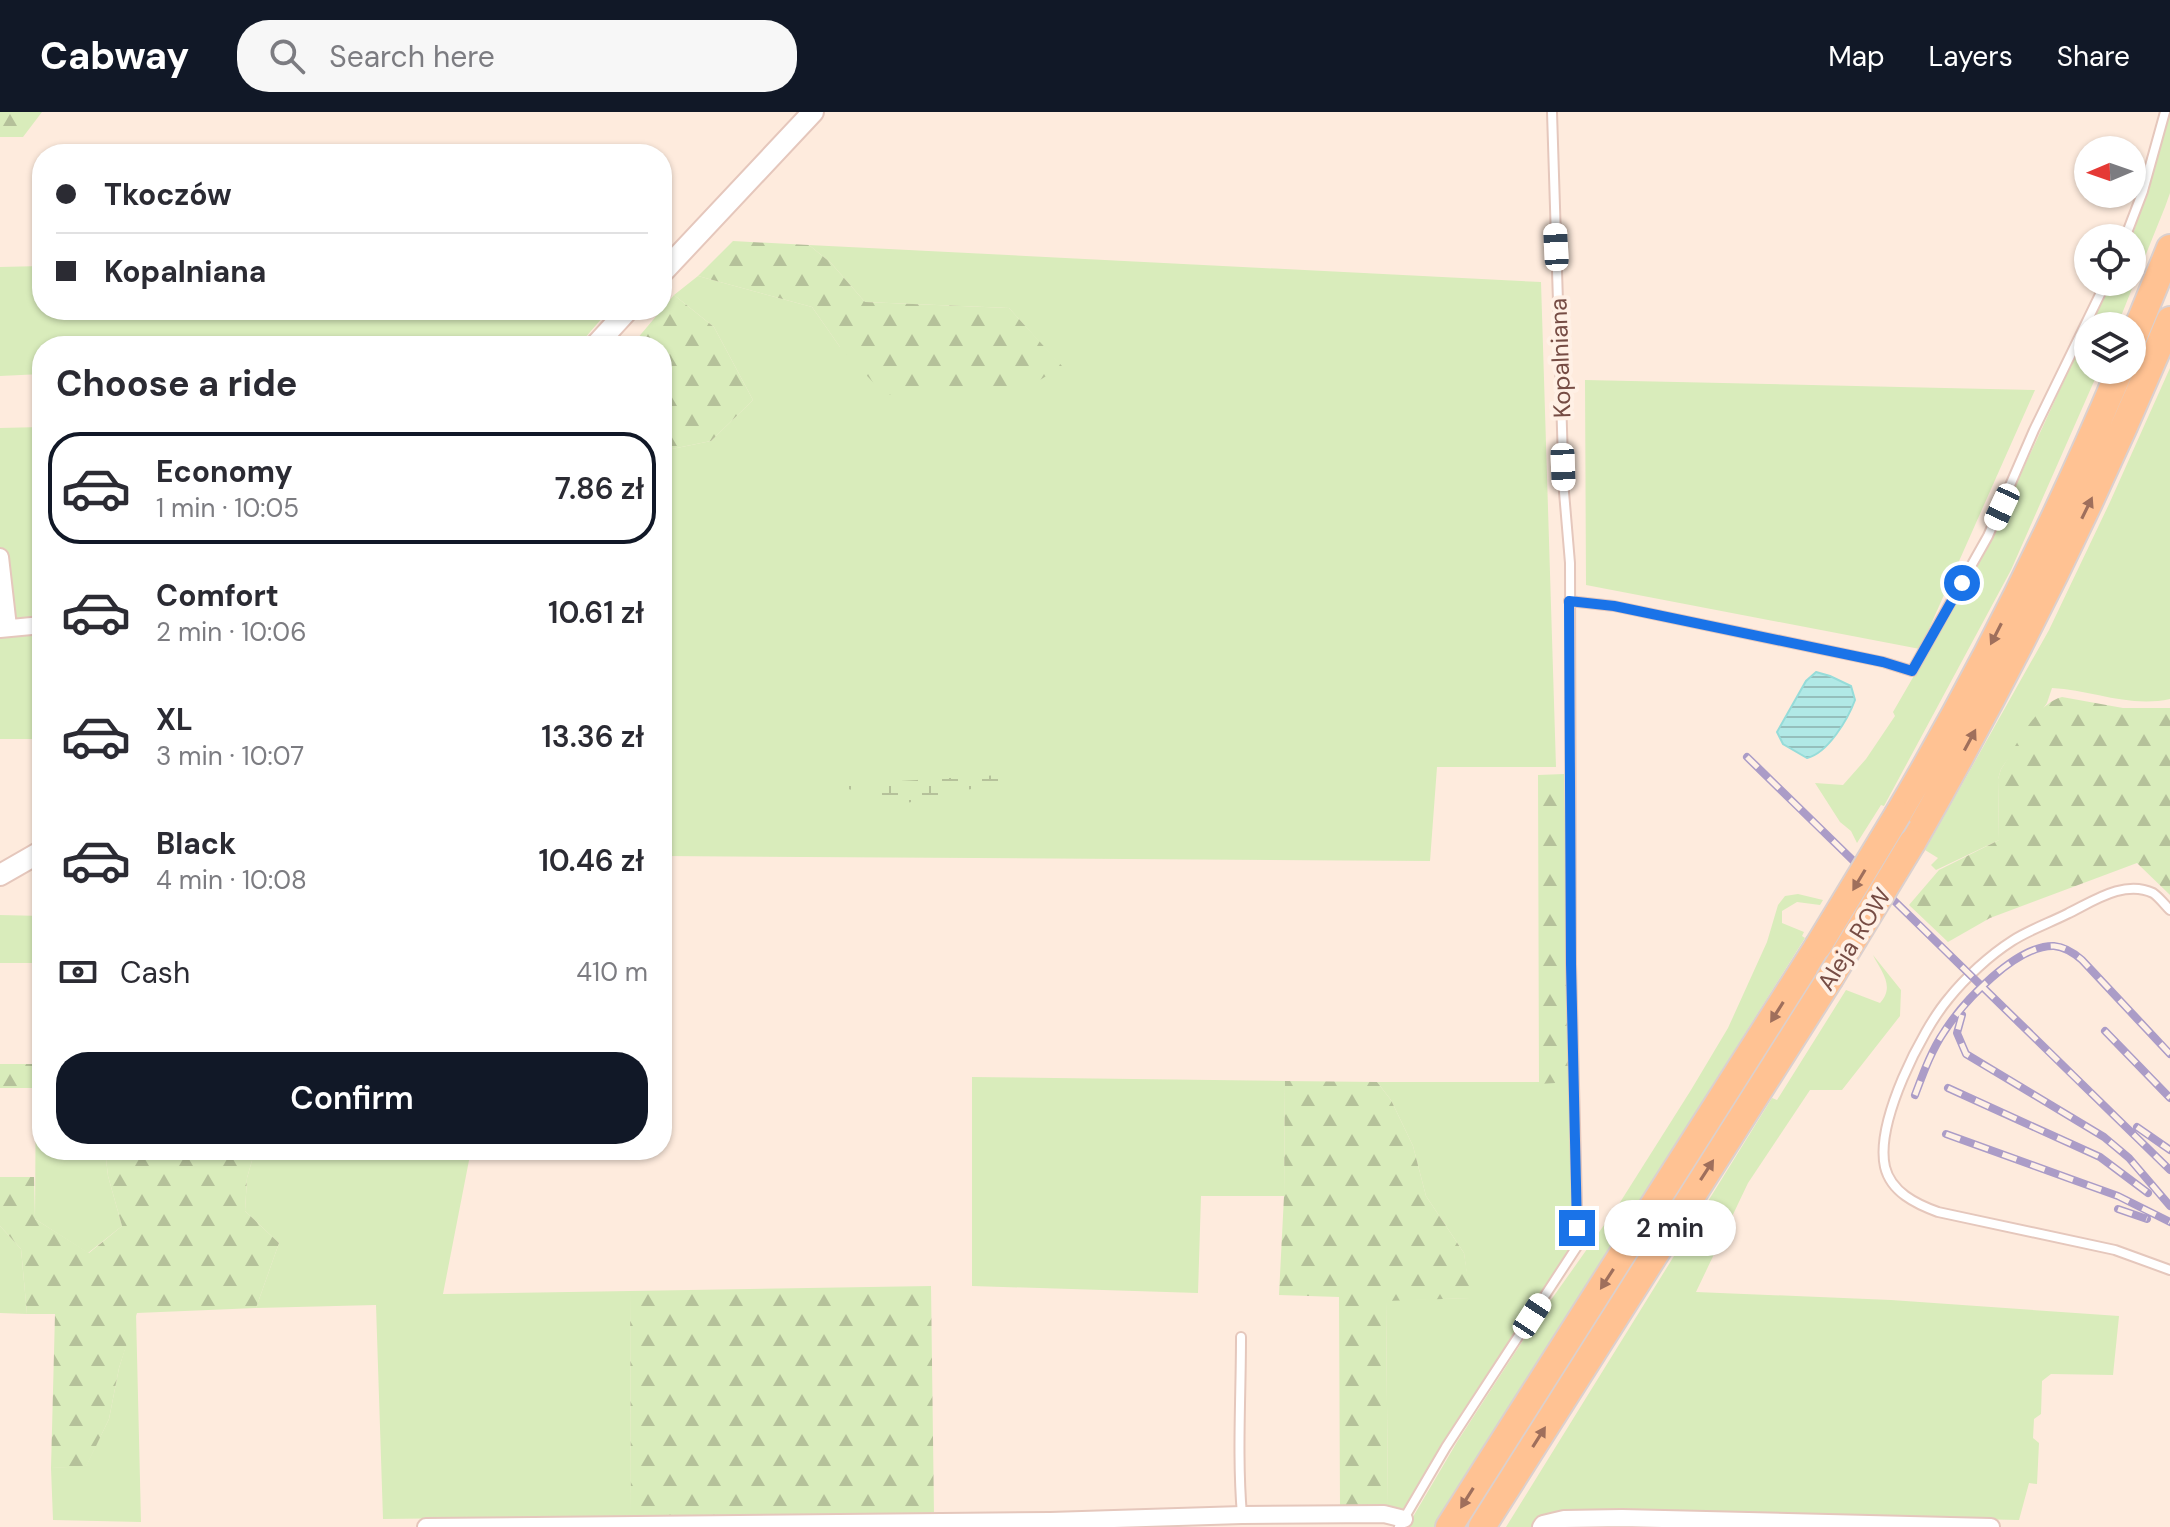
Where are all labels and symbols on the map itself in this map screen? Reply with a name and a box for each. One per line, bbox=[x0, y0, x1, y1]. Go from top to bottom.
north arrow bbox=[2074, 136, 2146, 208]
car bbox=[1543, 222, 1569, 272]
street label: Kopalniana bbox=[1542, 297, 1578, 419]
car bbox=[1550, 443, 1576, 491]
car bbox=[1981, 480, 2023, 534]
one-way arrow bbox=[2080, 496, 2094, 519]
route start bbox=[1944, 565, 1980, 601]
one-way arrow bbox=[1989, 623, 2003, 646]
one-way arrow bbox=[1964, 728, 1977, 751]
one-way arrow bbox=[1852, 869, 1866, 891]
street label: Aleja ROW bbox=[1810, 882, 1898, 996]
one-way arrow bbox=[1769, 1002, 1784, 1023]
one-way arrow bbox=[1699, 1159, 1714, 1180]
callout: 2 min bbox=[1605, 1200, 1737, 1256]
route end bbox=[1559, 1210, 1595, 1246]
one-way arrow bbox=[1600, 1269, 1615, 1290]
car bbox=[1509, 1289, 1555, 1343]
one-way arrow bbox=[1531, 1426, 1545, 1448]
one-way arrow bbox=[1460, 1487, 1474, 1509]

